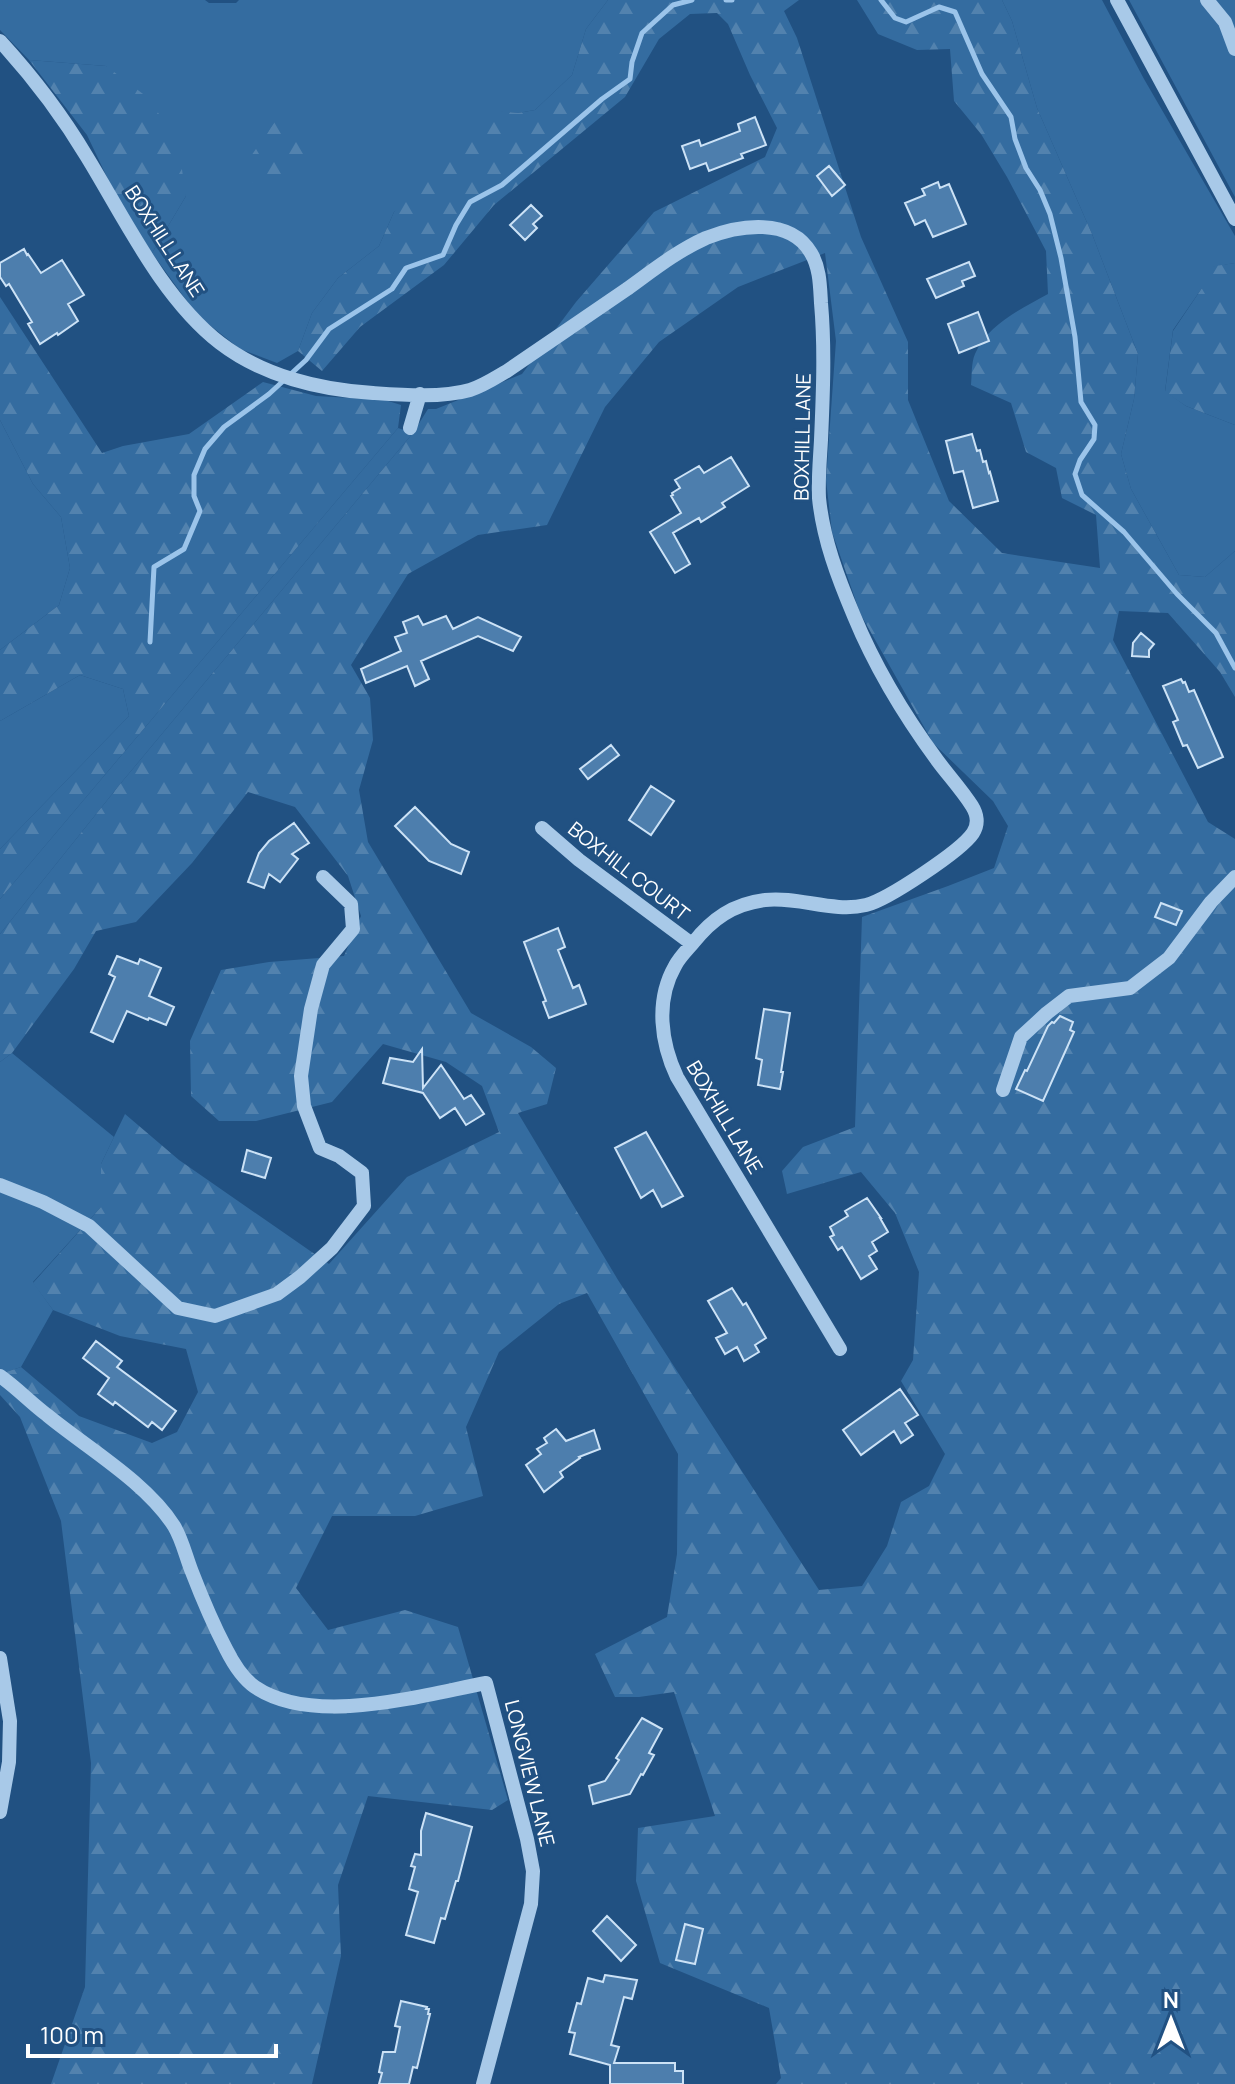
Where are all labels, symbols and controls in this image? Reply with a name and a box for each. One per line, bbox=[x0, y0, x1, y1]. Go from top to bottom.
street label: BOXHILL LANE bbox=[119, 180, 211, 302]
street label: BOXHILL LANE bbox=[787, 373, 817, 501]
street label: BOXHILL COURT bbox=[563, 815, 695, 927]
street label: BOXHILL LANE bbox=[681, 1055, 769, 1179]
street label: LONGVIEW LANE bbox=[499, 1697, 561, 1849]
north arrow bbox=[1131, 1980, 1211, 2060]
text: N bbox=[1163, 1985, 1179, 2015]
scale bar bbox=[28, 2008, 276, 2058]
text: 100 m bbox=[40, 2018, 104, 2051]

